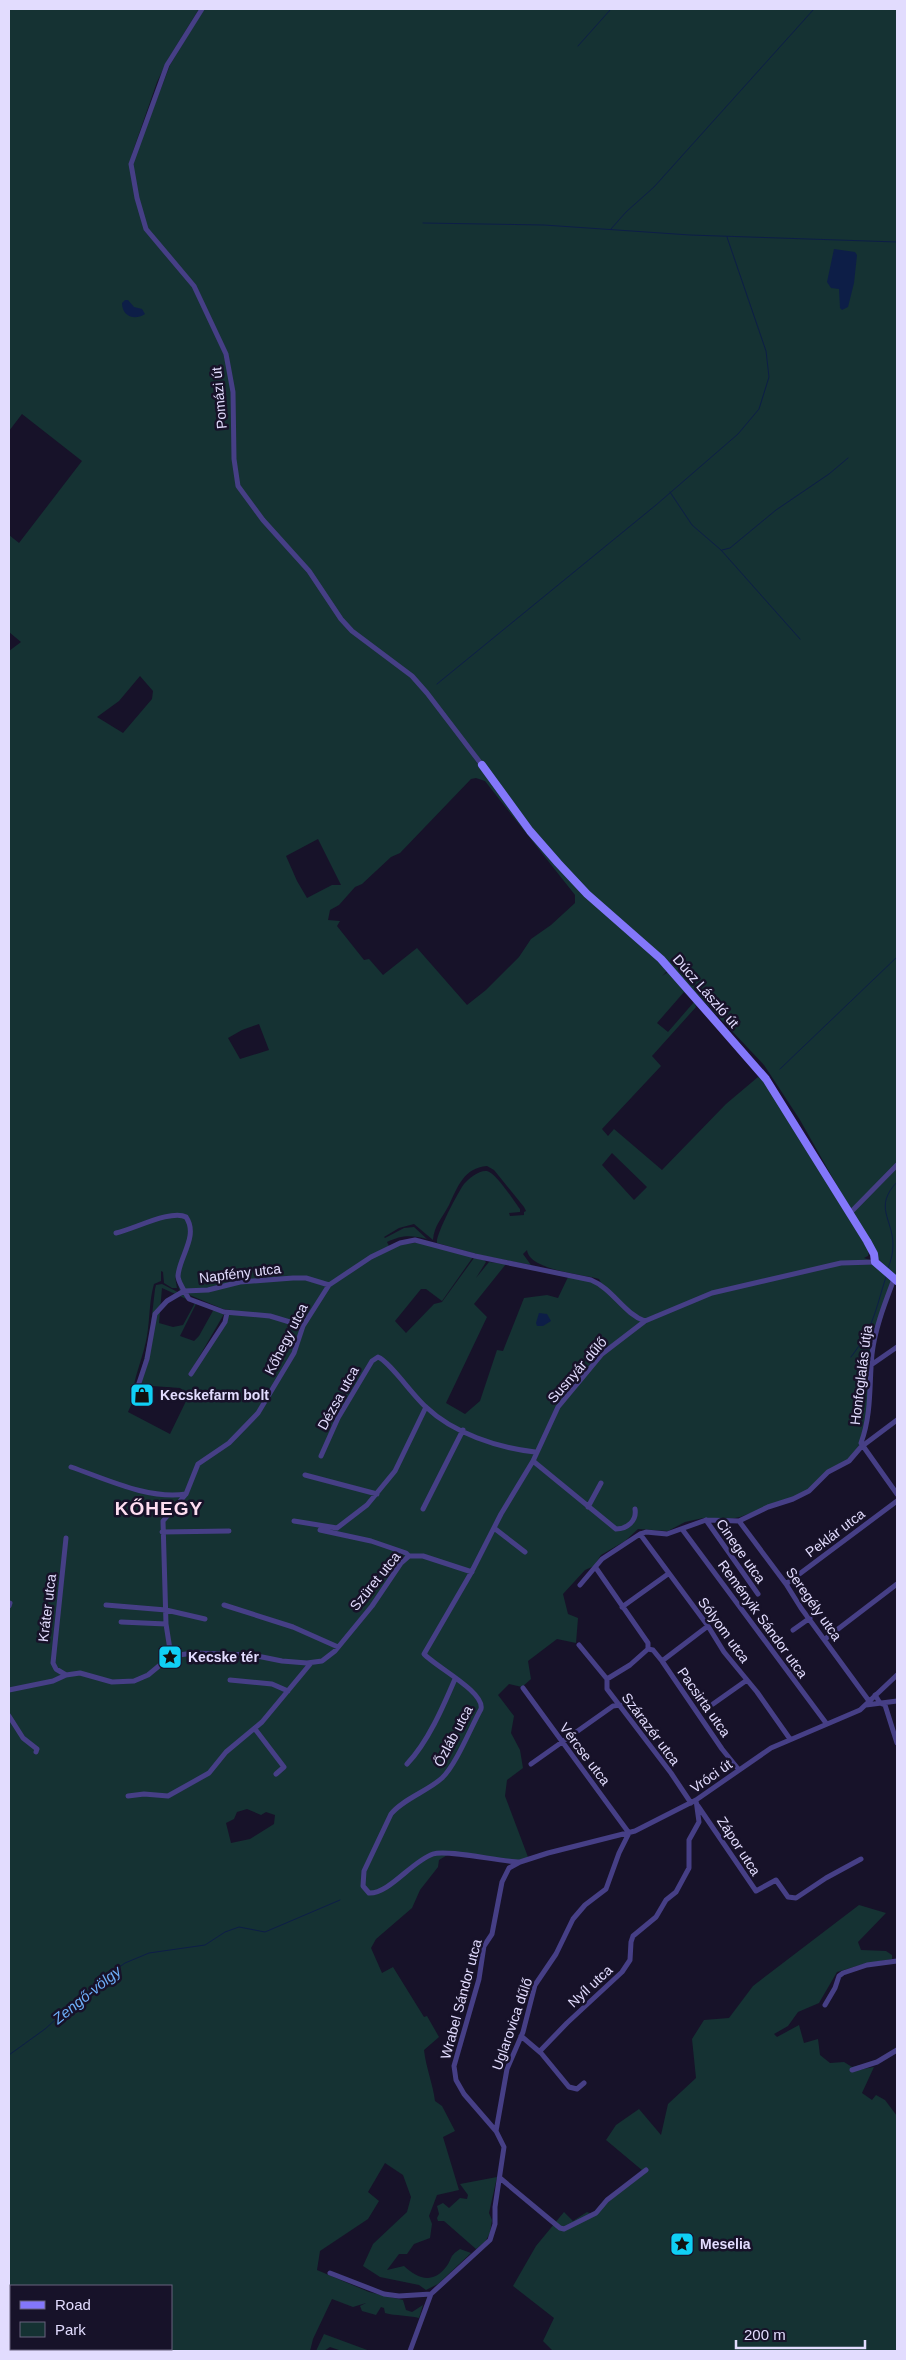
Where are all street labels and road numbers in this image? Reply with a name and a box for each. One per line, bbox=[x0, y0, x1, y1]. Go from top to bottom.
street label: Pomázi út bbox=[208, 366, 230, 430]
street label: Dúcz László út bbox=[670, 951, 742, 1031]
street label: Napfény utca bbox=[198, 1260, 282, 1286]
street label: Kőhegy utca bbox=[261, 1301, 311, 1377]
street label: Honfoglalás útja bbox=[847, 1324, 875, 1426]
street label: Susnyár dűlő bbox=[544, 1334, 610, 1406]
street label: Dézsa utca bbox=[314, 1363, 362, 1433]
street label: Peklár utca bbox=[802, 1505, 868, 1560]
street label: Cinege utca bbox=[713, 1516, 769, 1586]
street label: Szüret utca bbox=[346, 1548, 404, 1614]
street label: Reményik Sándor utca bbox=[715, 1557, 811, 1681]
street label: Seregély utca bbox=[783, 1564, 845, 1644]
street label: Kráter utca bbox=[35, 1573, 59, 1643]
street label: Sólyom utca bbox=[695, 1594, 753, 1666]
street label: Pacsirta utca bbox=[674, 1664, 734, 1740]
street label: Szárazér utca bbox=[619, 1690, 684, 1768]
street label: Őzláb utca bbox=[430, 1703, 476, 1769]
street label: Vércse utca bbox=[556, 1720, 614, 1788]
street label: Vróci út bbox=[687, 1756, 735, 1796]
street label: Zápor utca bbox=[714, 1814, 764, 1879]
street label: Wrabel Sándor utca bbox=[437, 1937, 485, 2061]
street label: Nyíl utca bbox=[565, 1961, 616, 2010]
street label: Uglarovica dűlő bbox=[489, 1976, 535, 2072]

